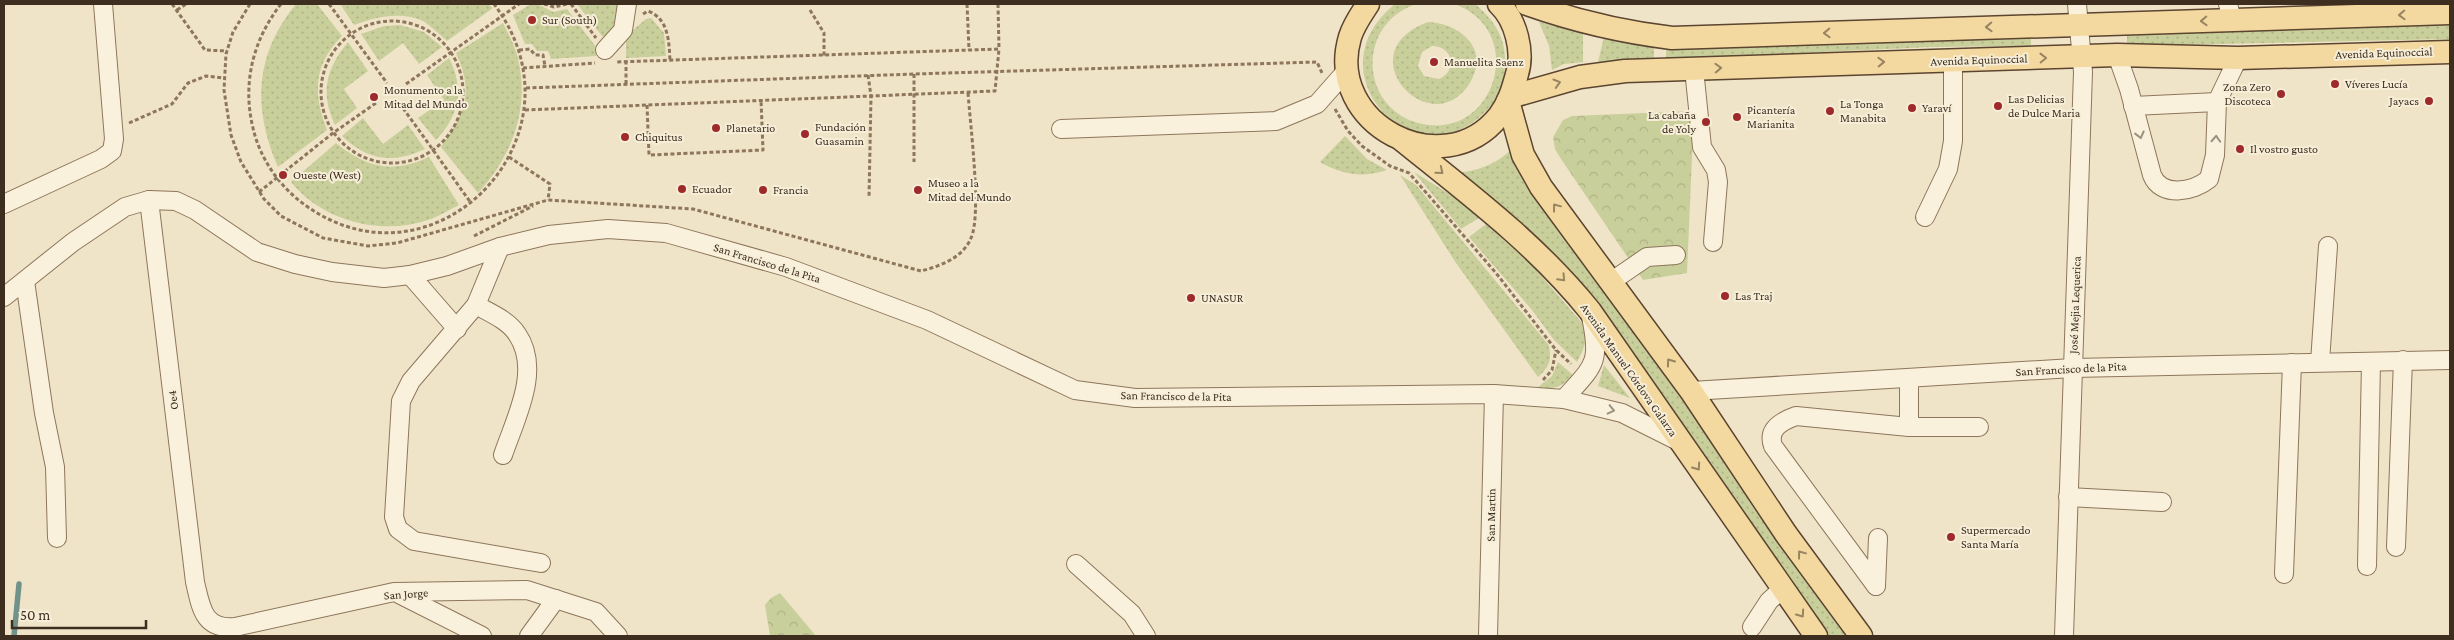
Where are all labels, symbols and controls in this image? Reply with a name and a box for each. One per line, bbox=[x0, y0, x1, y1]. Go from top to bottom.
one-way arrow bbox=[2397, 10, 2405, 20]
place label: Sur (South) bbox=[542, 13, 597, 27]
marker: Sur (South) bbox=[526, 14, 538, 26]
one-way arrow bbox=[2200, 16, 2208, 26]
one-way arrow bbox=[1985, 22, 1993, 33]
one-way arrow bbox=[1823, 27, 1831, 38]
street label: Avenida Equinoccial bbox=[2335, 44, 2433, 62]
street label: Avenida Equinoccial bbox=[1930, 51, 2028, 69]
one-way arrow bbox=[2040, 53, 2048, 63]
place label: Manuelita Saenz bbox=[1444, 55, 1524, 69]
marker: Manuelita Saenz bbox=[1428, 56, 1440, 68]
one-way arrow bbox=[1877, 57, 1885, 68]
one-way arrow bbox=[1715, 63, 1723, 73]
place label: Víveres Lucía bbox=[2345, 77, 2408, 91]
marker: Víveres Lucía bbox=[2329, 78, 2341, 90]
one-way arrow bbox=[1553, 79, 1561, 89]
place label: Zona Zero Discoteca bbox=[2223, 80, 2271, 108]
place label: Monumento a la Mitad del Mundo bbox=[384, 83, 467, 111]
marker: Zona Zero Discoteca bbox=[2275, 88, 2287, 100]
marker: Monumento a la Mitad del Mundo bbox=[368, 91, 380, 103]
place label: Las Delicias de Dulce Maria bbox=[2008, 92, 2081, 120]
place label: Jayacs bbox=[2388, 94, 2419, 108]
marker: Jayacs bbox=[2423, 95, 2435, 107]
place label: La Tonga Manabita bbox=[1840, 97, 1887, 125]
marker: Las Delicias de Dulce Maria bbox=[1992, 100, 2004, 112]
place label: Yaraví bbox=[1922, 101, 1952, 115]
marker: Yaraví bbox=[1906, 102, 1918, 114]
place label: Picantería Marianita bbox=[1747, 103, 1796, 131]
marker: La Tonga Manabita bbox=[1824, 105, 1836, 117]
place label: La cabaña de Yoly bbox=[1648, 108, 1696, 136]
marker: Picantería Marianita bbox=[1731, 111, 1743, 123]
marker: La cabaña de Yoly bbox=[1700, 116, 1712, 128]
place label: Fundación Guasamin bbox=[815, 120, 866, 148]
place label: Planetario bbox=[726, 121, 775, 135]
marker: Planetario bbox=[710, 122, 722, 134]
marker: Fundación Guasamin bbox=[799, 128, 811, 140]
place label: Chiquitus bbox=[635, 130, 683, 144]
marker: Chiquitus bbox=[619, 131, 631, 143]
one-way arrow bbox=[2135, 131, 2145, 139]
one-way arrow bbox=[2210, 135, 2221, 143]
place label: Il vostro gusto bbox=[2250, 142, 2318, 156]
marker: Il vostro gusto bbox=[2234, 143, 2246, 155]
one-way arrow bbox=[1434, 165, 1443, 173]
place label: Oueste (West) bbox=[293, 168, 362, 182]
marker: Oueste (West) bbox=[277, 169, 289, 181]
place label: Museo a la Mitad del Mundo bbox=[928, 176, 1011, 204]
place label: Ecuador bbox=[692, 182, 733, 196]
marker: Ecuador bbox=[676, 183, 688, 195]
place label: Francia bbox=[773, 183, 809, 197]
marker: Francia bbox=[757, 184, 769, 196]
marker: Museo a la Mitad del Mundo bbox=[912, 184, 924, 196]
one-way arrow bbox=[1554, 204, 1562, 213]
street label: San Francisco de la Pita bbox=[712, 240, 823, 286]
street label: José Mejia Lequerica bbox=[2066, 255, 2084, 355]
one-way arrow bbox=[1556, 272, 1565, 281]
place label: Las Traj bbox=[1735, 289, 1773, 303]
marker: Las Traj bbox=[1719, 290, 1731, 302]
place label: UNASUR bbox=[1201, 291, 1244, 305]
marker: UNASUR bbox=[1185, 292, 1197, 304]
street label: Avenida Manuel Córdova Galarza bbox=[1578, 301, 1681, 440]
one-way arrow bbox=[1667, 358, 1676, 368]
street label: San Francisco de la Pita bbox=[2015, 359, 2127, 379]
street label: San Francisco de la Pita bbox=[1120, 388, 1232, 404]
street label: Oe4 bbox=[165, 390, 181, 410]
one-way arrow bbox=[1607, 404, 1616, 415]
one-way arrow bbox=[1691, 461, 1700, 470]
street label: San Martin bbox=[1484, 488, 1498, 542]
place label: Supermercado Santa María bbox=[1961, 523, 2031, 551]
marker: Supermercado Santa María bbox=[1945, 531, 1957, 543]
one-way arrow bbox=[1799, 551, 1807, 560]
street label: San Jorge bbox=[383, 585, 429, 603]
scale bar bbox=[12, 598, 146, 630]
text: 50 m bbox=[20, 607, 50, 623]
one-way arrow bbox=[1795, 608, 1804, 618]

